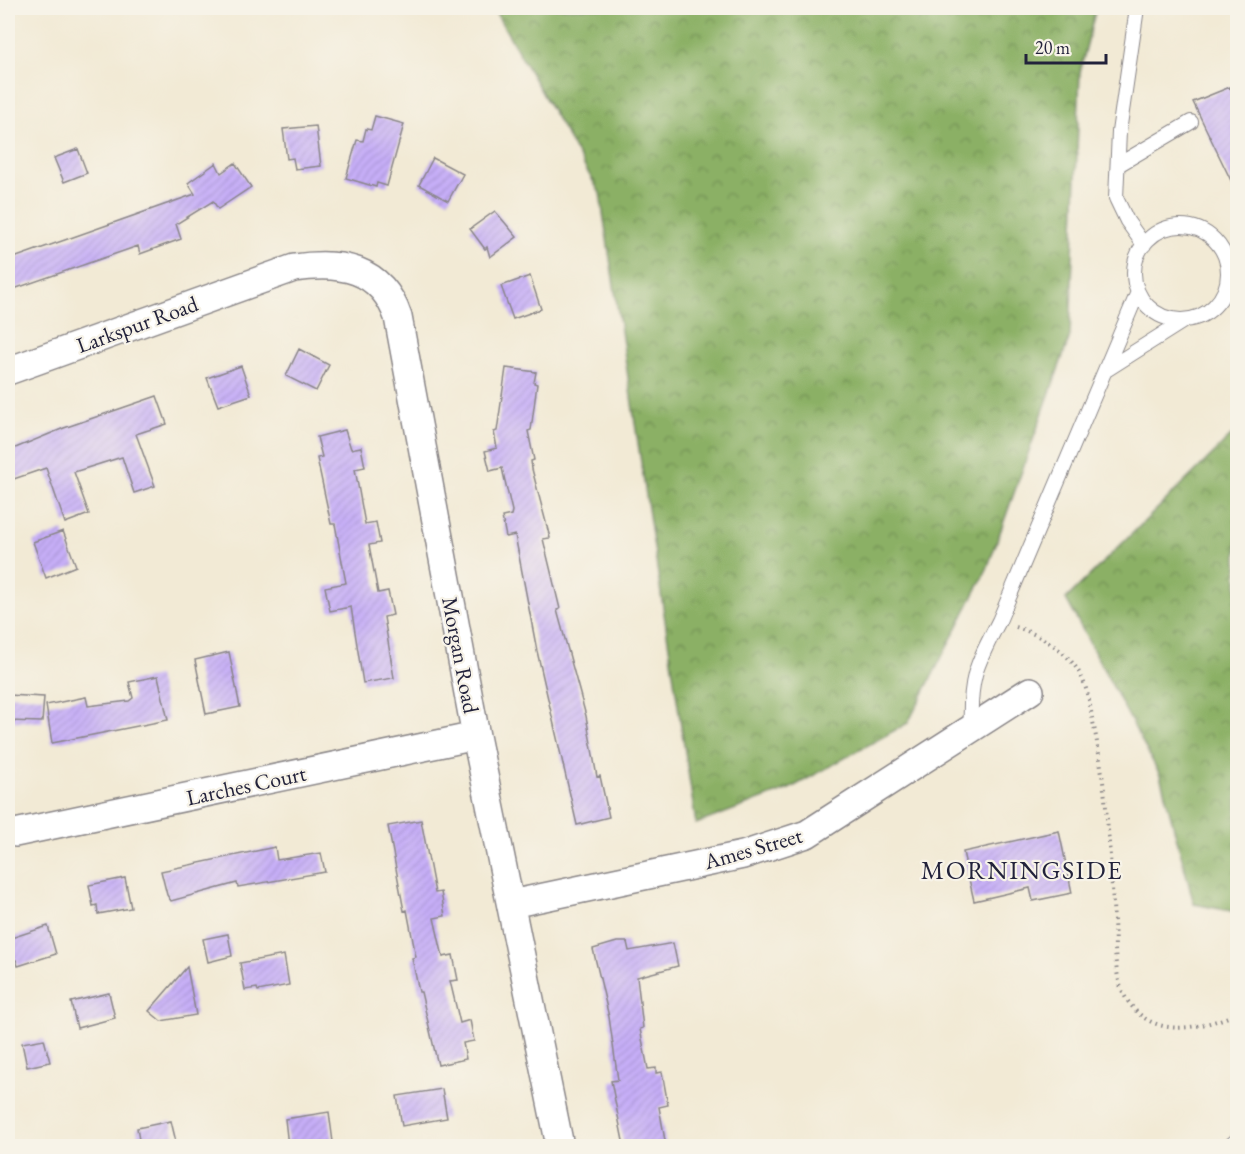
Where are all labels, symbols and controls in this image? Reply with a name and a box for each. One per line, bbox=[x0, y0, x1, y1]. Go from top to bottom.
scale bar bbox=[1026, 27, 1106, 65]
text: 20 m bbox=[1035, 36, 1070, 59]
street label: Larkspur Road bbox=[72, 289, 203, 360]
street label: Morgan Road bbox=[435, 594, 486, 717]
street label: Larches Court bbox=[184, 759, 309, 812]
street label: Ames Street bbox=[700, 821, 806, 877]
district label: MORNINGSIDE bbox=[921, 853, 1123, 887]

